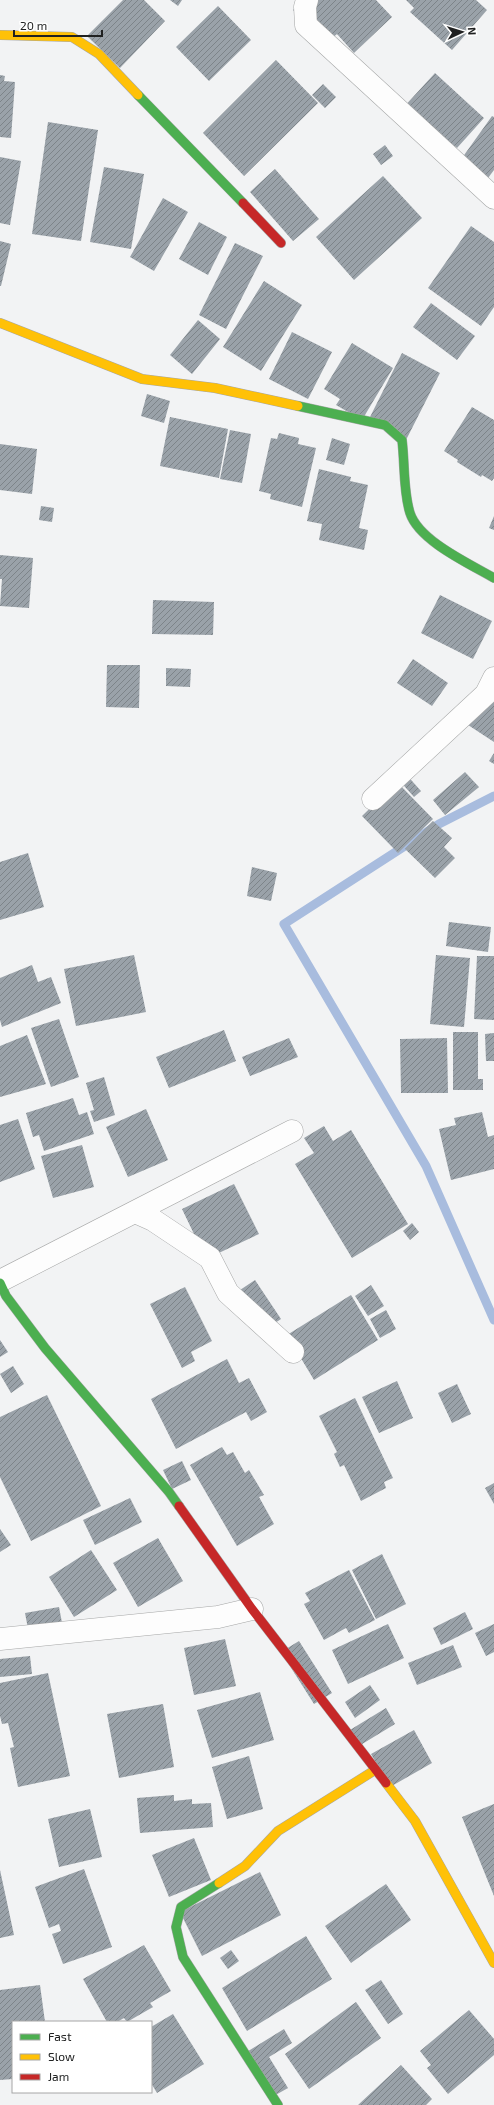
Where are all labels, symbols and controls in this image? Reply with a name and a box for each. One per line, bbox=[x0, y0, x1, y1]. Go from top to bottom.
scale bar bbox=[14, 12, 102, 38]
north arrow bbox=[442, 12, 482, 52]
text: 20 m bbox=[20, 18, 47, 32]
text: N bbox=[466, 27, 479, 36]
legend bbox=[12, 2021, 152, 2093]
text: Fast bbox=[48, 2029, 72, 2043]
text: Slow bbox=[48, 2049, 75, 2063]
text: Jam bbox=[48, 2069, 69, 2083]

